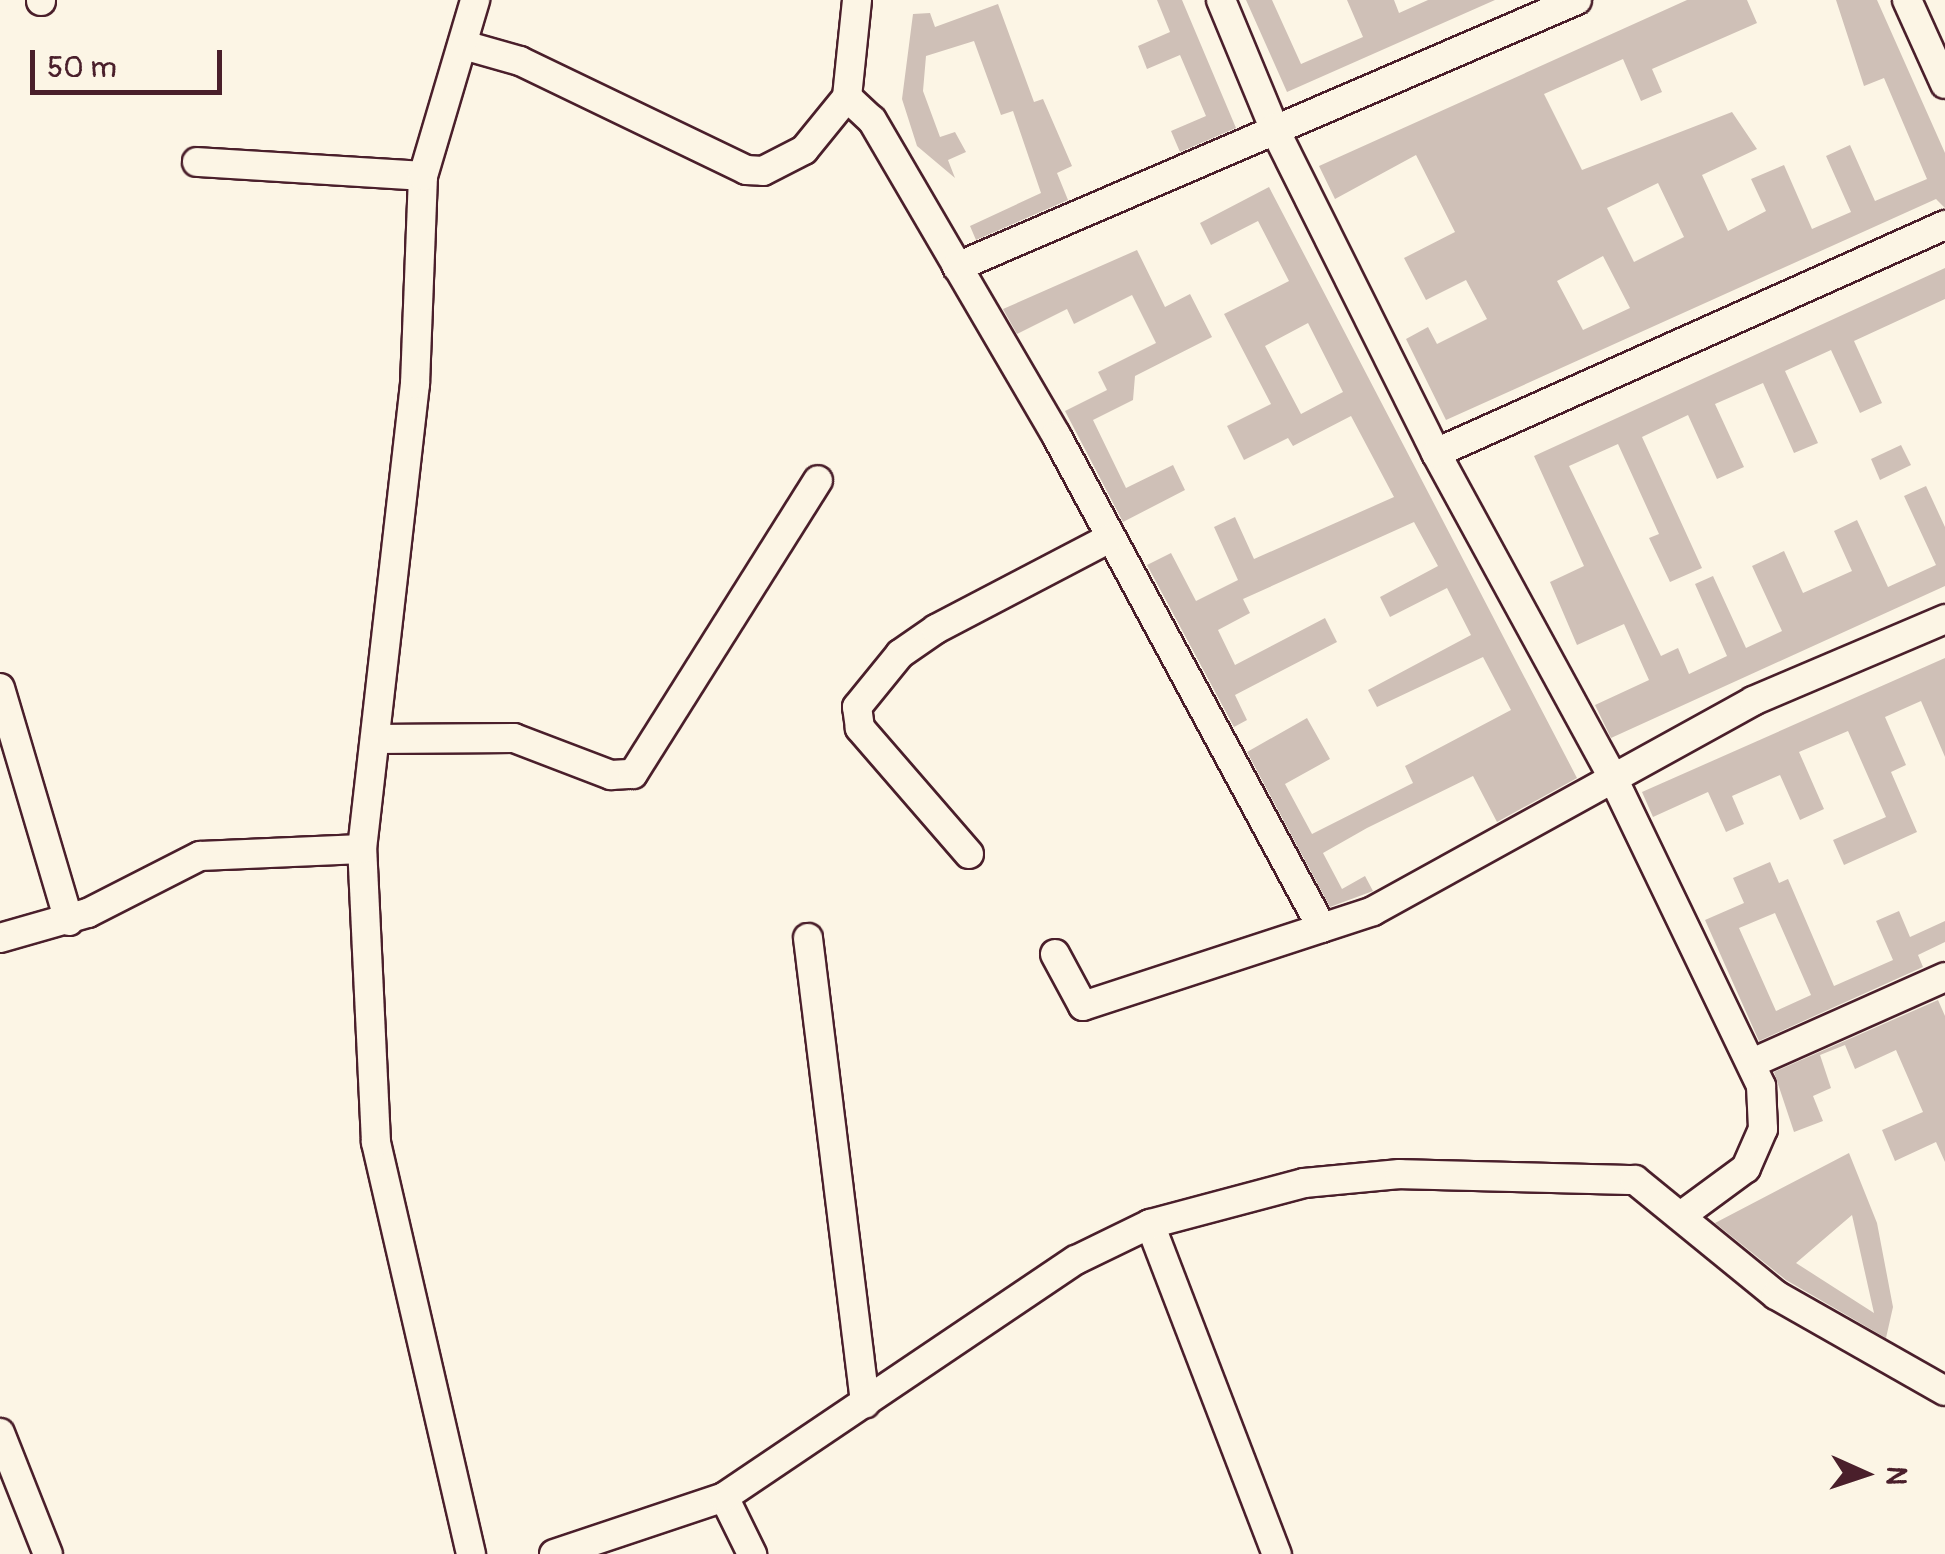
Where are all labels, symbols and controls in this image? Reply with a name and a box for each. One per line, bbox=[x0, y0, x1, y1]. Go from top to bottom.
scale bar bbox=[35, 30, 228, 92]
text: 50 m bbox=[47, 49, 117, 86]
north arrow bbox=[1815, 1424, 1915, 1524]
text: N bbox=[1877, 1465, 1913, 1486]

